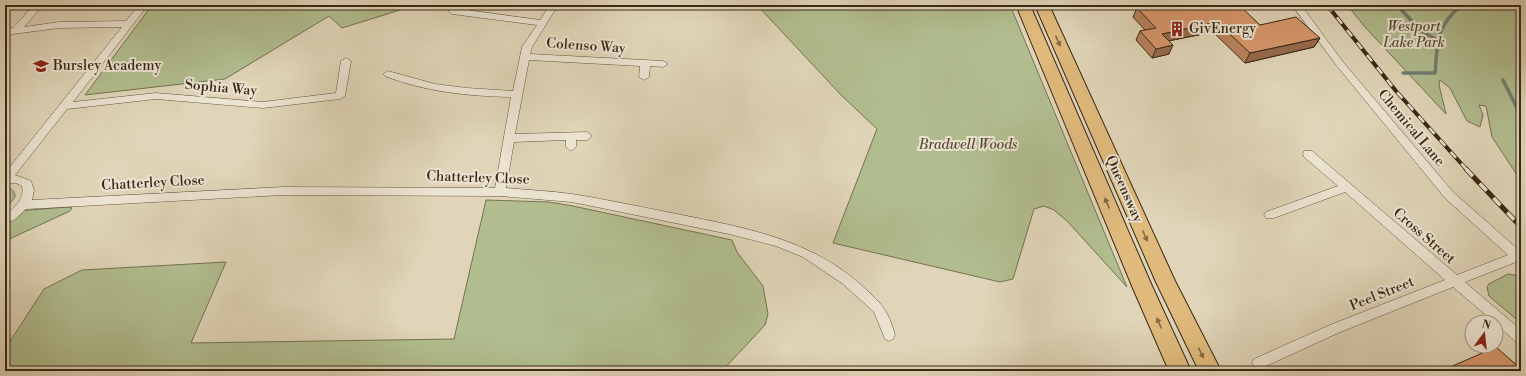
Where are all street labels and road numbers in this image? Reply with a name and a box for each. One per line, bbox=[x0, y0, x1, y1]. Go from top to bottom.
street label: Colenso Way bbox=[546, 34, 626, 58]
street label: Sophia Way bbox=[184, 76, 258, 100]
street label: Chemical Lane bbox=[1374, 86, 1448, 170]
street label: Queensway bbox=[1101, 153, 1147, 225]
street label: Chatterley Close bbox=[426, 167, 530, 189]
street label: Chatterley Close bbox=[101, 171, 205, 195]
street label: Cross Street bbox=[1389, 204, 1459, 268]
street label: Peel Street bbox=[1347, 273, 1417, 315]

